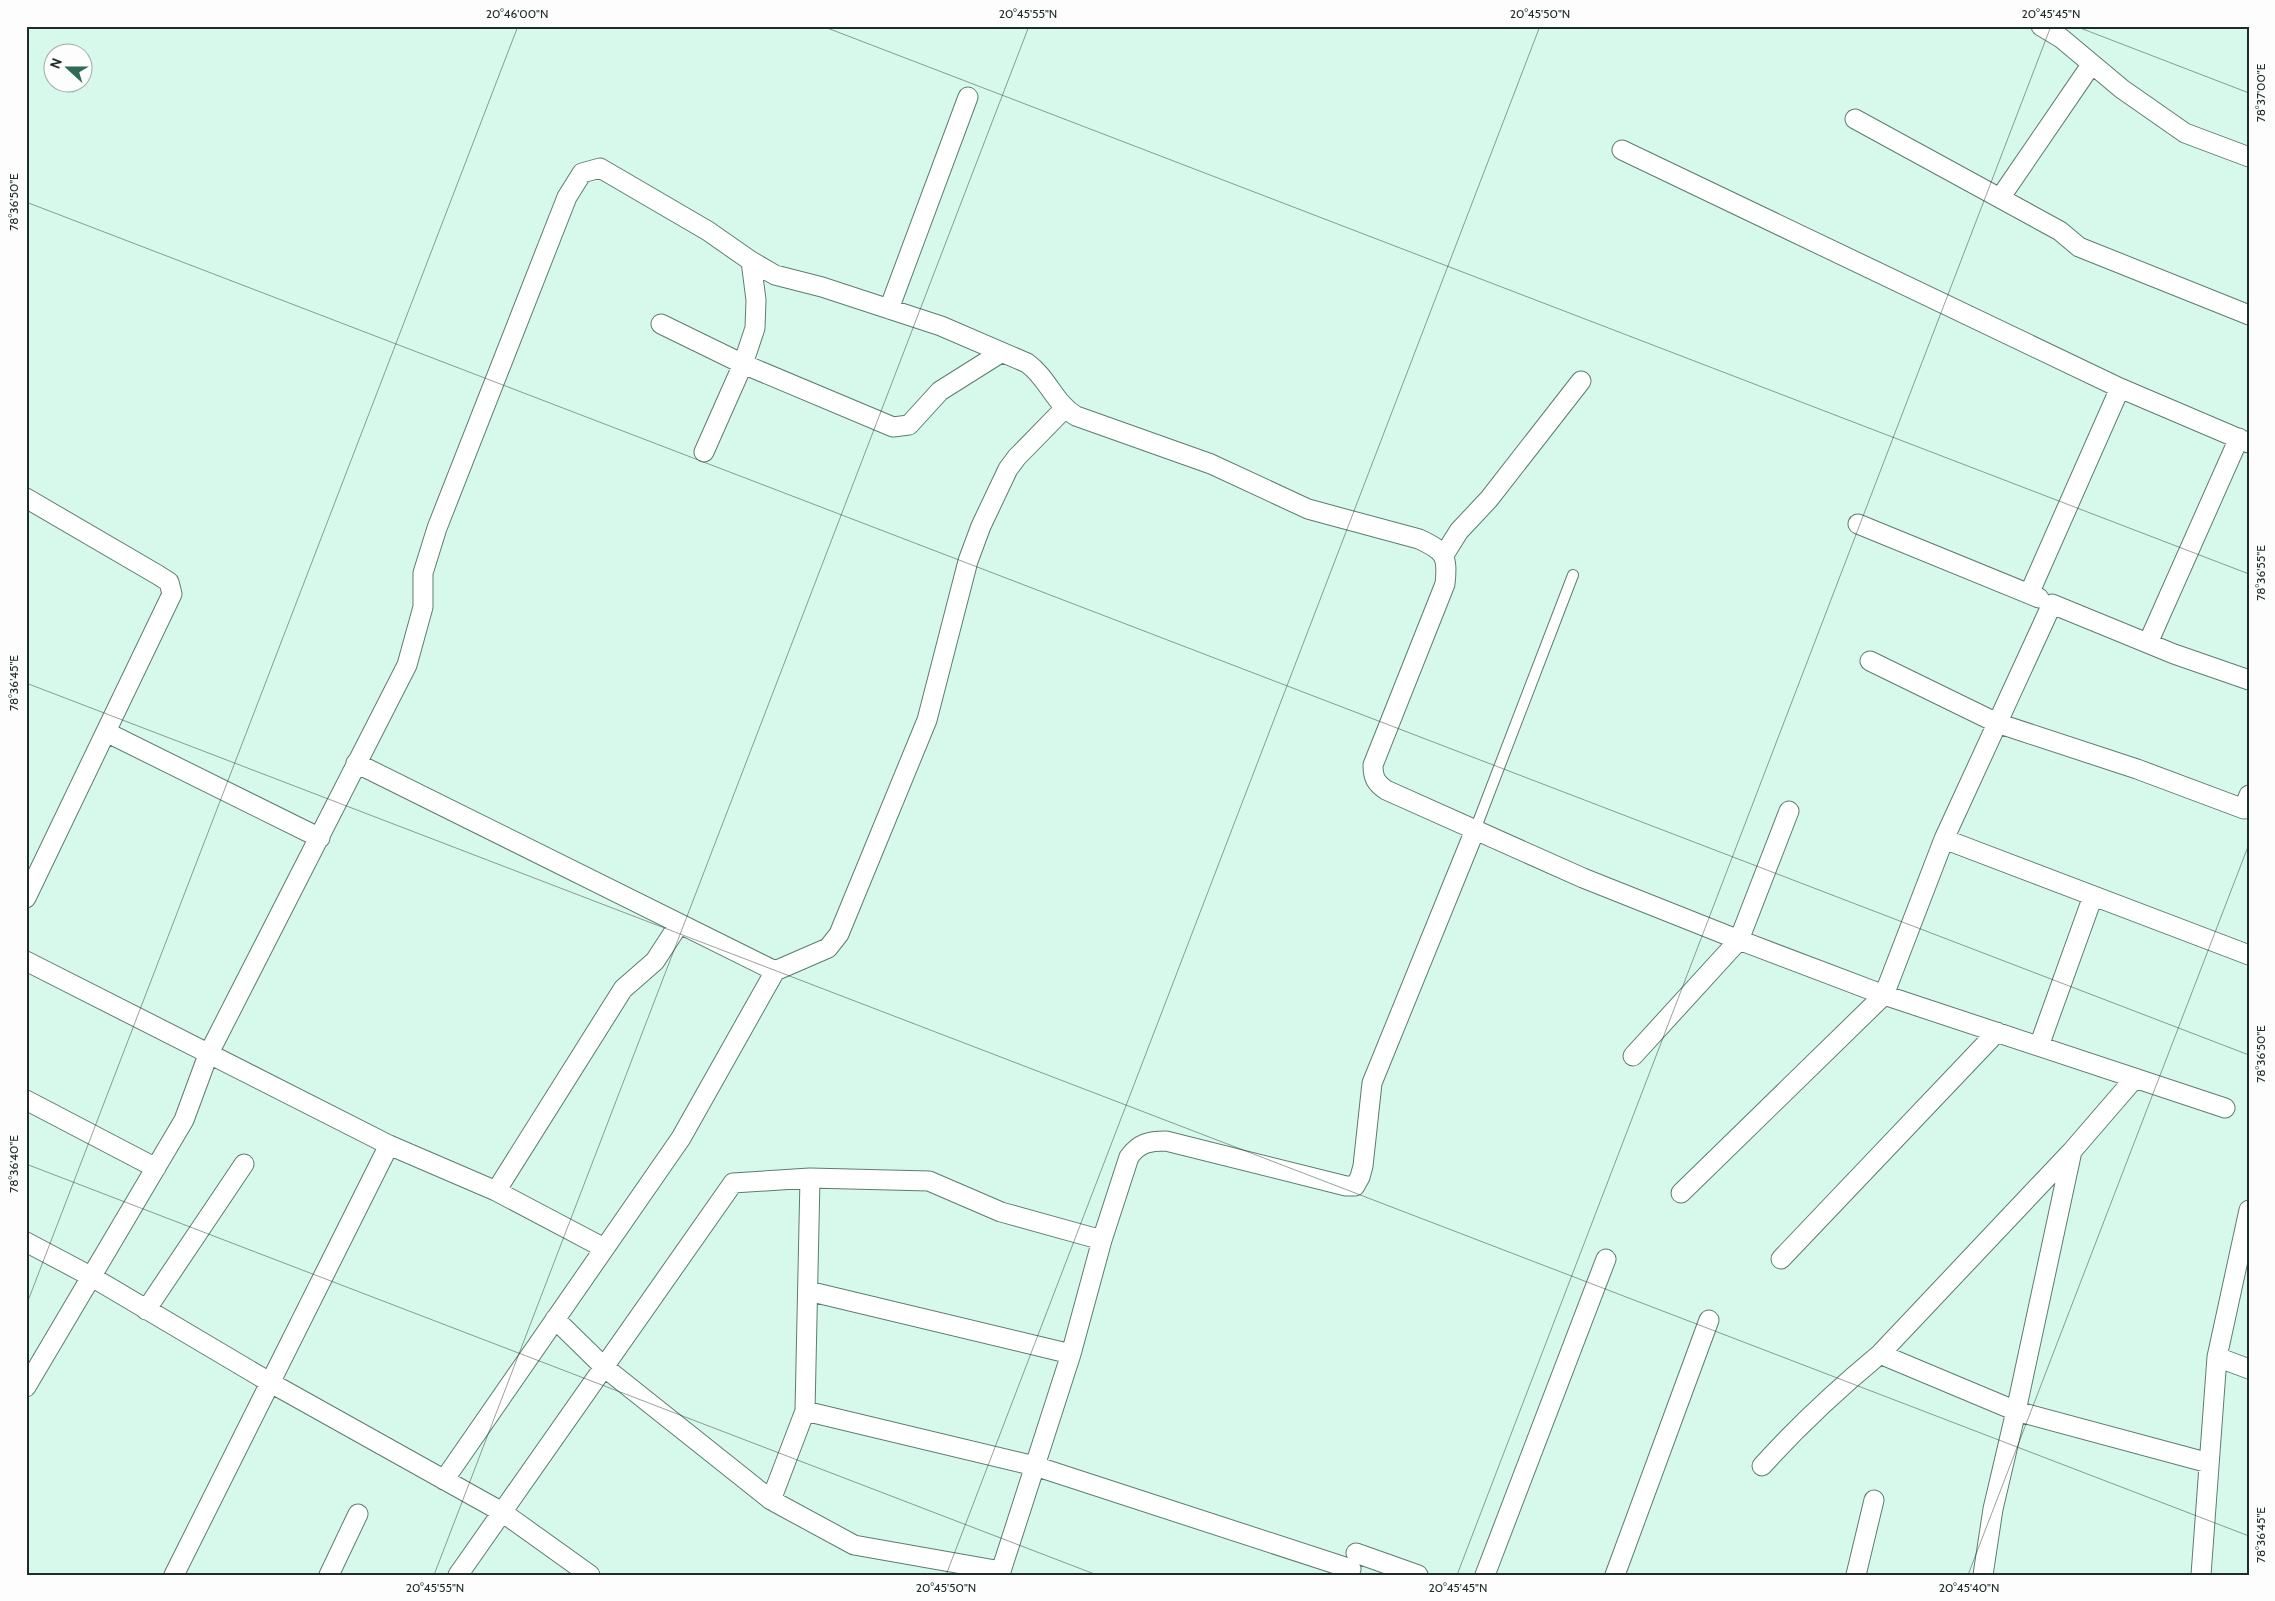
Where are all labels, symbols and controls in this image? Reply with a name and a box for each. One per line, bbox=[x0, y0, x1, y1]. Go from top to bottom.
text: 20°46'00"N bbox=[486, 6, 548, 21]
text: 20°45'55"N bbox=[999, 6, 1057, 21]
text: 20°45'50"N bbox=[1510, 6, 1570, 21]
text: 20°45'45"N bbox=[2022, 6, 2080, 21]
north arrow bbox=[42, 42, 92, 92]
text: N bbox=[46, 55, 66, 71]
text: 78°37'00"E bbox=[2253, 63, 2268, 122]
text: 78°36'50"E bbox=[6, 173, 21, 231]
text: 78°36'55"E bbox=[2253, 545, 2268, 601]
text: 78°36'45"E bbox=[6, 655, 21, 711]
text: 78°36'50"E bbox=[2253, 1025, 2268, 1083]
text: 78°36'40"E bbox=[6, 1135, 21, 1193]
text: 78°36'45"E bbox=[2253, 1507, 2268, 1563]
text: 20°45'55"N bbox=[406, 1580, 464, 1595]
text: 20°45'50"N bbox=[916, 1580, 976, 1595]
text: 20°45'45"N bbox=[1429, 1580, 1487, 1595]
text: 20°45'40"N bbox=[1939, 1580, 1999, 1595]

